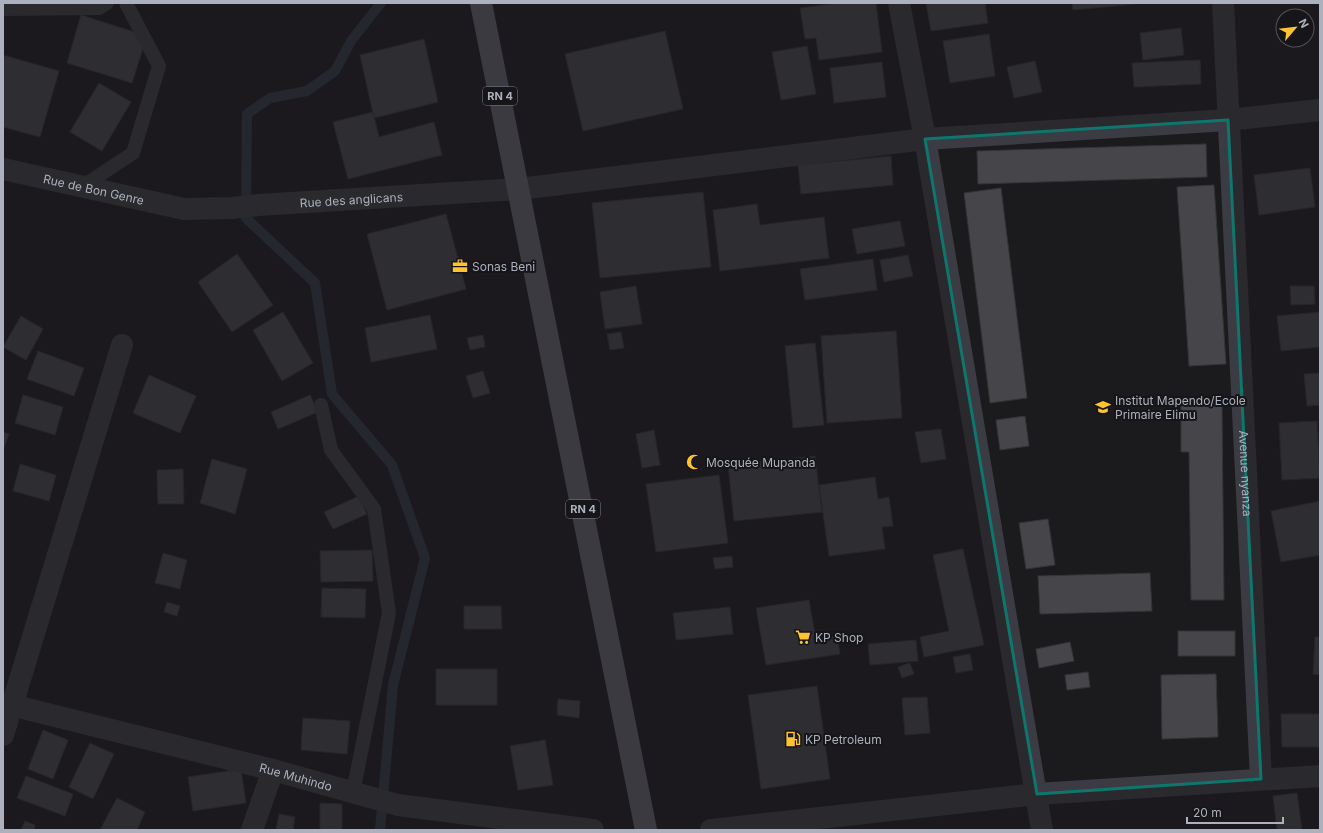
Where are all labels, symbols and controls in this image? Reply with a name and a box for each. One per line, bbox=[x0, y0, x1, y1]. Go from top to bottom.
north arrow bbox=[1275, 8, 1315, 48]
text: N bbox=[1296, 16, 1312, 30]
road number: RN 4 bbox=[483, 87, 517, 105]
street label: Rue de Bon Genre bbox=[42, 171, 146, 207]
street label: Rue des anglicans bbox=[299, 189, 403, 210]
office icon: Sonas Beni bbox=[451, 257, 469, 275]
place label: Sonas Beni bbox=[472, 259, 535, 274]
place label: Institut Mapendo/Ecole Primaire Elimu bbox=[1115, 393, 1246, 422]
school or university icon: Institut Mapendo/Ecole Primaire Elimu bbox=[1094, 398, 1112, 416]
street label: Avenue nyanza bbox=[1236, 430, 1256, 517]
mosque icon: Mosquée Mupanda bbox=[685, 453, 703, 471]
place label: Mosquée Mupanda bbox=[706, 455, 816, 470]
road number: RN 4 bbox=[566, 500, 600, 518]
supermarket icon: KP Shop bbox=[794, 628, 812, 646]
place label: KP Shop bbox=[815, 630, 863, 645]
fuel station icon: KP Petroleum bbox=[784, 730, 802, 748]
place label: KP Petroleum bbox=[805, 732, 882, 747]
street label: Rue Muhindo bbox=[258, 759, 334, 794]
scale bar bbox=[1187, 799, 1283, 825]
text: 20 m bbox=[1193, 805, 1222, 820]

